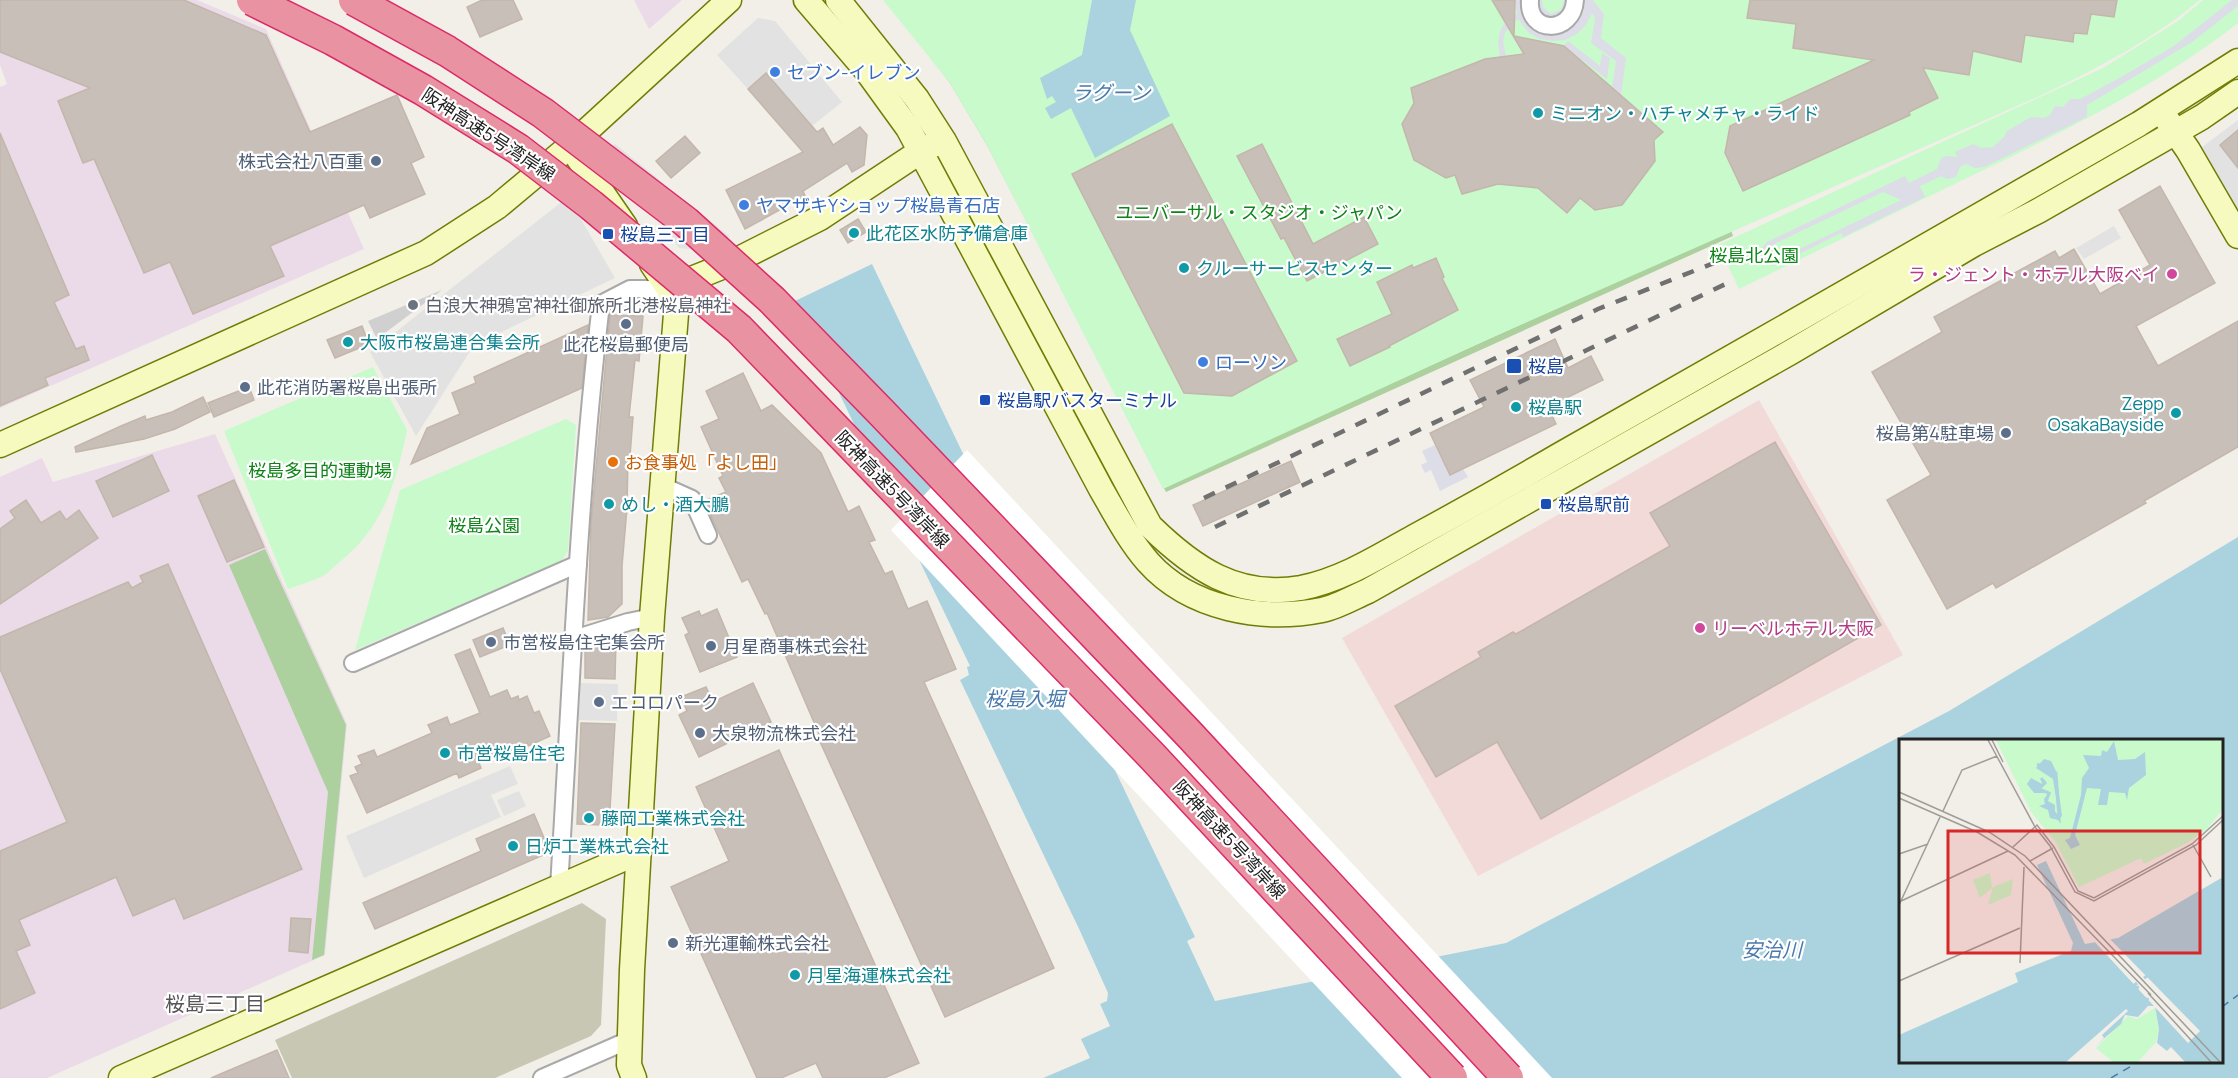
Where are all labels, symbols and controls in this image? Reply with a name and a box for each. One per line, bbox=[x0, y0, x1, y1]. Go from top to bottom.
place label: セブン-イレブン bbox=[787, 60, 921, 84]
marker: セブン-イレブン bbox=[768, 65, 782, 79]
water label: ラグーン bbox=[1072, 79, 1152, 106]
street label: 阪神高速5号湾岸線 bbox=[418, 82, 560, 186]
place label: ミニオン・ハチャメチャ・ライド bbox=[1550, 101, 1820, 125]
marker: ミニオン・ハチャメチャ・ライド bbox=[1531, 106, 1545, 120]
place label: 株式会社八百重 bbox=[238, 149, 364, 173]
marker: 株式会社八百重 bbox=[369, 154, 383, 168]
place label: ヤマザキYショップ桜島青石店 bbox=[756, 193, 1000, 217]
marker: ヤマザキYショップ桜島青石店 bbox=[737, 198, 751, 212]
park label: ユニバーサル・スタジオ・ジャパン bbox=[1115, 200, 1403, 224]
place label: 此花区水防予備倉庫 bbox=[866, 221, 1028, 245]
place label: 桜島三丁目 bbox=[620, 222, 710, 246]
marker: 此花区水防予備倉庫 bbox=[847, 226, 861, 240]
marker: 桜島三丁目 bbox=[601, 227, 615, 241]
park label: 桜島北公園 bbox=[1709, 243, 1799, 267]
place label: クルーサービスセンター bbox=[1196, 256, 1393, 280]
marker: クルーサービスセンター bbox=[1177, 261, 1191, 275]
place label: ラ・ジェント・ホテル大阪ベイ bbox=[1908, 262, 2160, 286]
marker: ラ・ジェント・ホテル大阪ベイ bbox=[2165, 267, 2179, 281]
place label: 白浪大神鴉宮神社御旅所北港桜島神社 bbox=[425, 293, 731, 317]
marker: 白浪大神鴉宮神社御旅所北港桜島神社 bbox=[406, 298, 420, 312]
marker: 此花桜島郵便局 bbox=[619, 317, 633, 331]
place label: 大阪市桜島連合集会所 bbox=[360, 330, 540, 354]
place label: 此花桜島郵便局 bbox=[563, 332, 689, 356]
marker: 大阪市桜島連合集会所 bbox=[341, 335, 355, 349]
place label: ローソン bbox=[1215, 350, 1287, 374]
place label: 桜島 bbox=[1528, 354, 1564, 378]
marker: ローソン bbox=[1196, 355, 1210, 369]
marker: 桜島 bbox=[1505, 357, 1523, 375]
place label: 此花消防署桜島出張所 bbox=[257, 375, 437, 399]
marker: 此花消防署桜島出張所 bbox=[238, 380, 252, 394]
place label: 桜島駅バスターミナル bbox=[997, 388, 1177, 412]
place label: Zepp OsakaBayside bbox=[2048, 391, 2164, 436]
marker: 桜島駅バスターミナル bbox=[978, 393, 992, 407]
place label: 桜島駅 bbox=[1528, 395, 1582, 419]
marker: 桜島駅 bbox=[1509, 400, 1523, 414]
marker: Zepp OsakaBayside bbox=[2169, 406, 2183, 420]
place label: 桜島第4駐車場 bbox=[1875, 421, 1994, 445]
street label: 阪神高速5号湾岸線 bbox=[831, 425, 955, 553]
marker: 桜島第4駐車場 bbox=[1999, 426, 2013, 440]
place label: お食事処「よし田」 bbox=[625, 450, 787, 474]
marker: お食事処「よし田」 bbox=[606, 455, 620, 469]
park label: 桜島多目的運動場 bbox=[248, 458, 392, 482]
place label: めし・酒大鵬 bbox=[621, 492, 729, 516]
place label: 桜島駅前 bbox=[1558, 492, 1630, 516]
marker: めし・酒大鵬 bbox=[602, 497, 616, 511]
marker: 桜島駅前 bbox=[1539, 497, 1553, 511]
park label: 桜島公園 bbox=[448, 513, 520, 537]
place label: リーベルホテル大阪 bbox=[1712, 616, 1874, 640]
marker: リーベルホテル大阪 bbox=[1693, 621, 1707, 635]
place label: 市営桜島住宅集会所 bbox=[503, 630, 665, 654]
place label: 月星商事株式会社 bbox=[723, 634, 867, 658]
marker: 市営桜島住宅集会所 bbox=[484, 635, 498, 649]
marker: 月星商事株式会社 bbox=[704, 639, 718, 653]
water label: 桜島入堀 bbox=[985, 685, 1068, 712]
place label: エコロパーク bbox=[611, 690, 719, 714]
marker: エコロパーク bbox=[592, 695, 606, 709]
place label: 大泉物流株式会社 bbox=[712, 721, 856, 745]
marker: 大泉物流株式会社 bbox=[693, 726, 707, 740]
inset map bbox=[1899, 739, 2223, 1063]
place label: 市営桜島住宅 bbox=[457, 741, 565, 765]
marker: 市営桜島住宅 bbox=[438, 746, 452, 760]
street label: 阪神高速5号湾岸線 bbox=[1169, 774, 1291, 904]
place label: 藤岡工業株式会社 bbox=[601, 806, 745, 830]
marker: 藤岡工業株式会社 bbox=[582, 811, 596, 825]
place label: 日炉工業株式会社 bbox=[525, 834, 669, 858]
marker: 日炉工業株式会社 bbox=[506, 839, 520, 853]
place label: 新光運輸株式会社 bbox=[685, 931, 829, 955]
marker: 新光運輸株式会社 bbox=[666, 936, 680, 950]
water label: 安治川 bbox=[1742, 936, 1804, 963]
place label: 月星海運株式会社 bbox=[807, 963, 951, 987]
marker: 月星海運株式会社 bbox=[788, 968, 802, 982]
district label: 桜島三丁目 bbox=[165, 990, 265, 1017]

